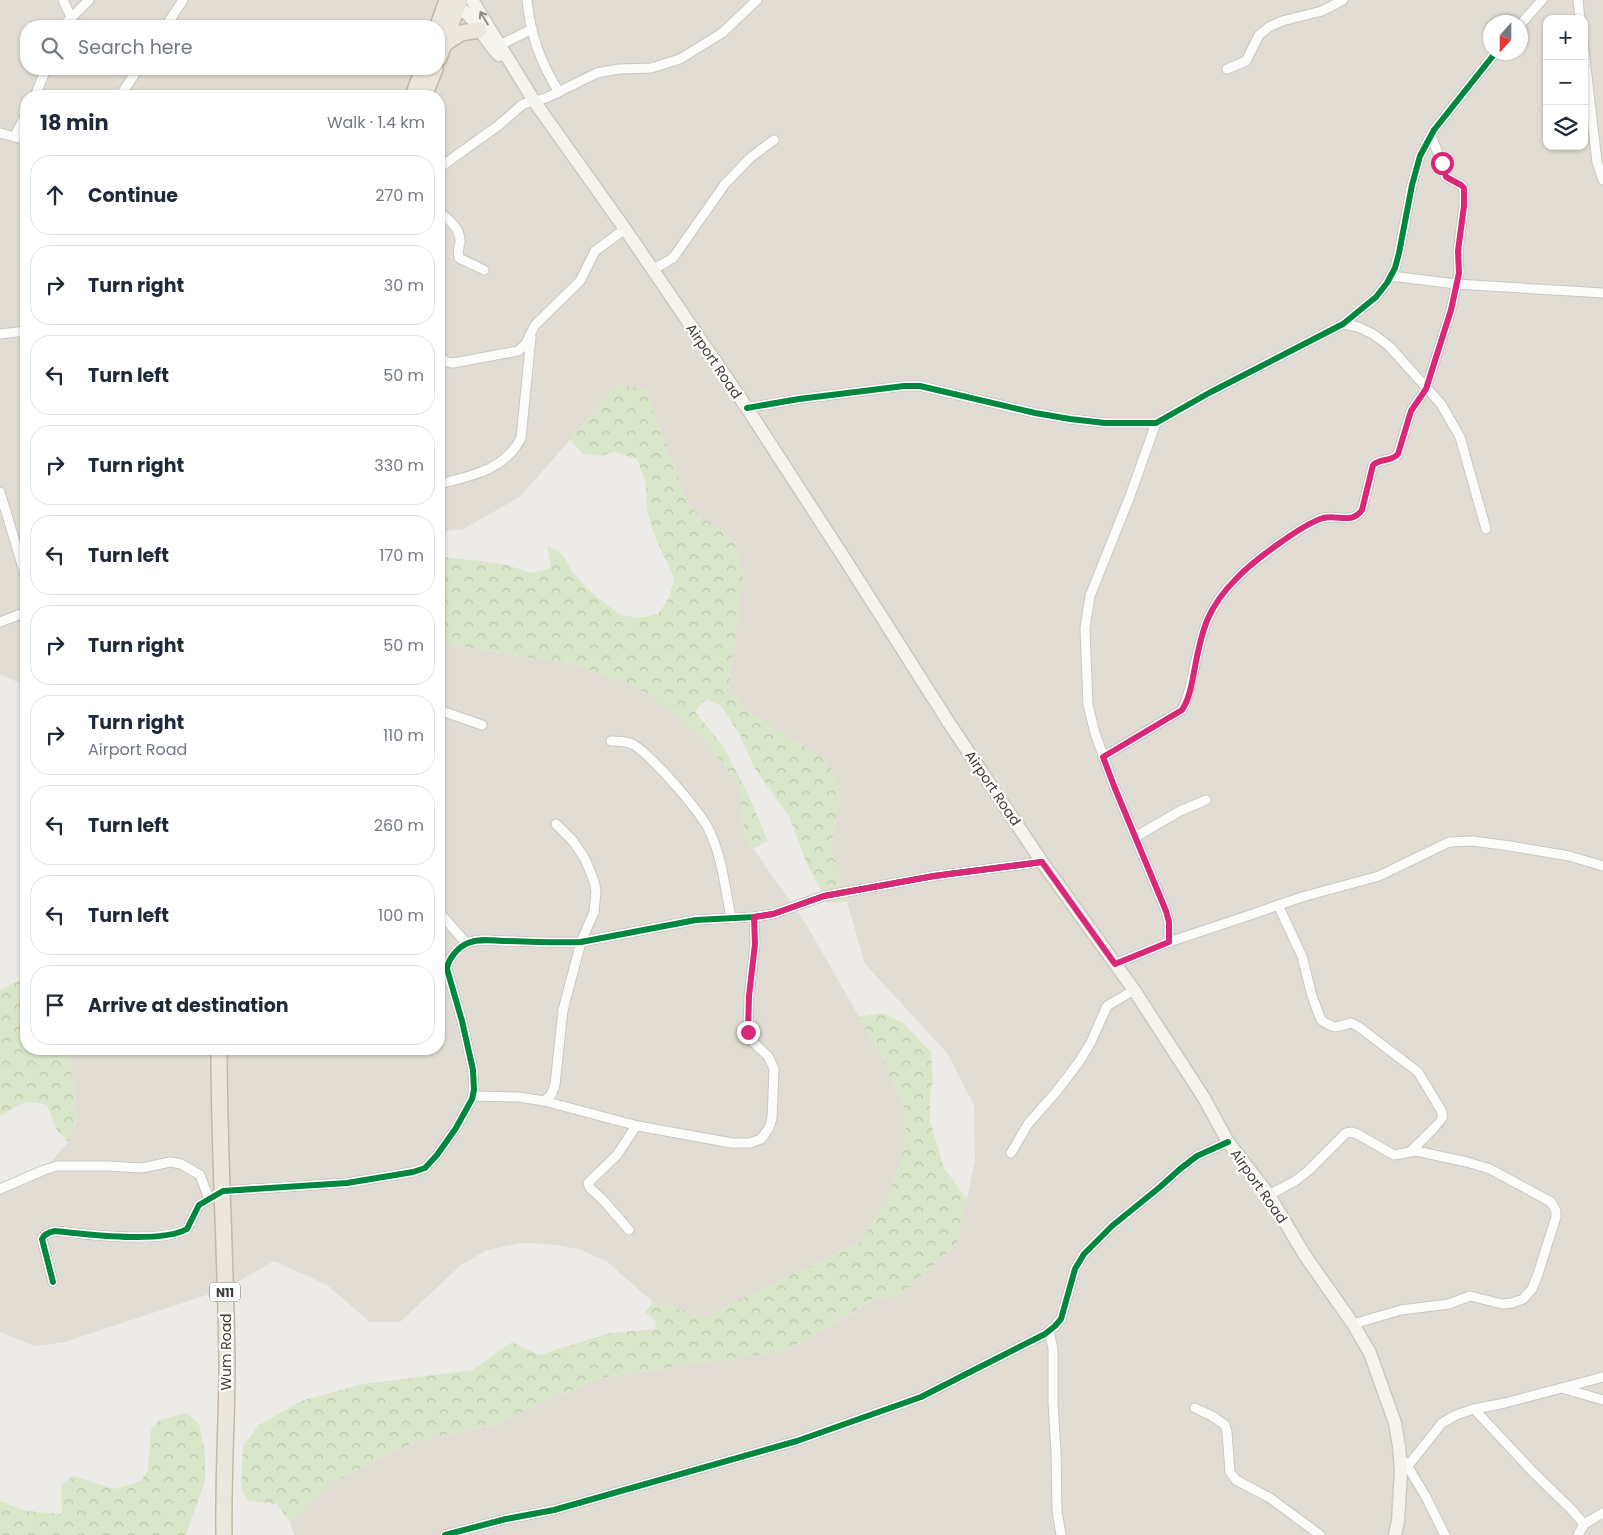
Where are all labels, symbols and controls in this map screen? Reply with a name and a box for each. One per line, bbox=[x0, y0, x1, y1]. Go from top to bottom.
one-way arrow bbox=[478, 11, 488, 25]
north arrow bbox=[1483, 15, 1528, 60]
map controls bbox=[1543, 15, 1588, 150]
button: + bbox=[1543, 15, 1588, 60]
search box bbox=[20, 20, 445, 75]
icon: search bbox=[38, 34, 66, 62]
text: Search here bbox=[78, 34, 192, 61]
button: − bbox=[1543, 60, 1588, 105]
button: layers bbox=[1543, 105, 1588, 150]
text: 18 min bbox=[40, 108, 109, 137]
text: Walk · 1.4 km bbox=[327, 111, 425, 134]
route start bbox=[1431, 152, 1454, 175]
icon: ahead bbox=[41, 181, 69, 209]
text: Continue bbox=[88, 182, 178, 209]
text: 270 m bbox=[375, 184, 424, 207]
icon: right bbox=[41, 271, 69, 299]
text: Turn right bbox=[88, 272, 184, 299]
text: 30 m bbox=[384, 274, 424, 297]
street label: Airport Road bbox=[681, 319, 747, 403]
icon: left bbox=[41, 361, 69, 389]
text: Turn left bbox=[88, 362, 169, 389]
text: 50 m bbox=[383, 364, 424, 387]
icon: right bbox=[41, 451, 69, 479]
text: Turn right bbox=[88, 452, 184, 479]
text: 330 m bbox=[374, 454, 424, 477]
icon: left bbox=[41, 541, 69, 569]
text: Turn left bbox=[88, 542, 169, 569]
text: 170 m bbox=[379, 544, 424, 567]
icon: right bbox=[41, 631, 69, 659]
text: Turn right bbox=[88, 632, 184, 659]
text: 50 m bbox=[383, 634, 424, 657]
text: Turn right bbox=[88, 709, 184, 736]
icon: right bbox=[41, 721, 69, 749]
text: 110 m bbox=[383, 724, 424, 747]
text: Airport Road bbox=[88, 738, 187, 761]
street label: Airport Road bbox=[960, 746, 1026, 830]
icon: left bbox=[41, 811, 69, 839]
text: Turn left bbox=[88, 812, 169, 839]
text: 260 m bbox=[374, 814, 424, 837]
icon: left bbox=[41, 901, 69, 929]
text: Turn left bbox=[88, 902, 169, 929]
text: 100 m bbox=[378, 904, 424, 927]
icon: arrive bbox=[41, 991, 69, 1019]
text: Arrive at destination bbox=[88, 992, 289, 1019]
route end bbox=[737, 1021, 760, 1044]
street label: Airport Road bbox=[1226, 1145, 1292, 1227]
road number: N11 bbox=[210, 1282, 240, 1301]
street label: Wum Road bbox=[216, 1313, 236, 1391]

